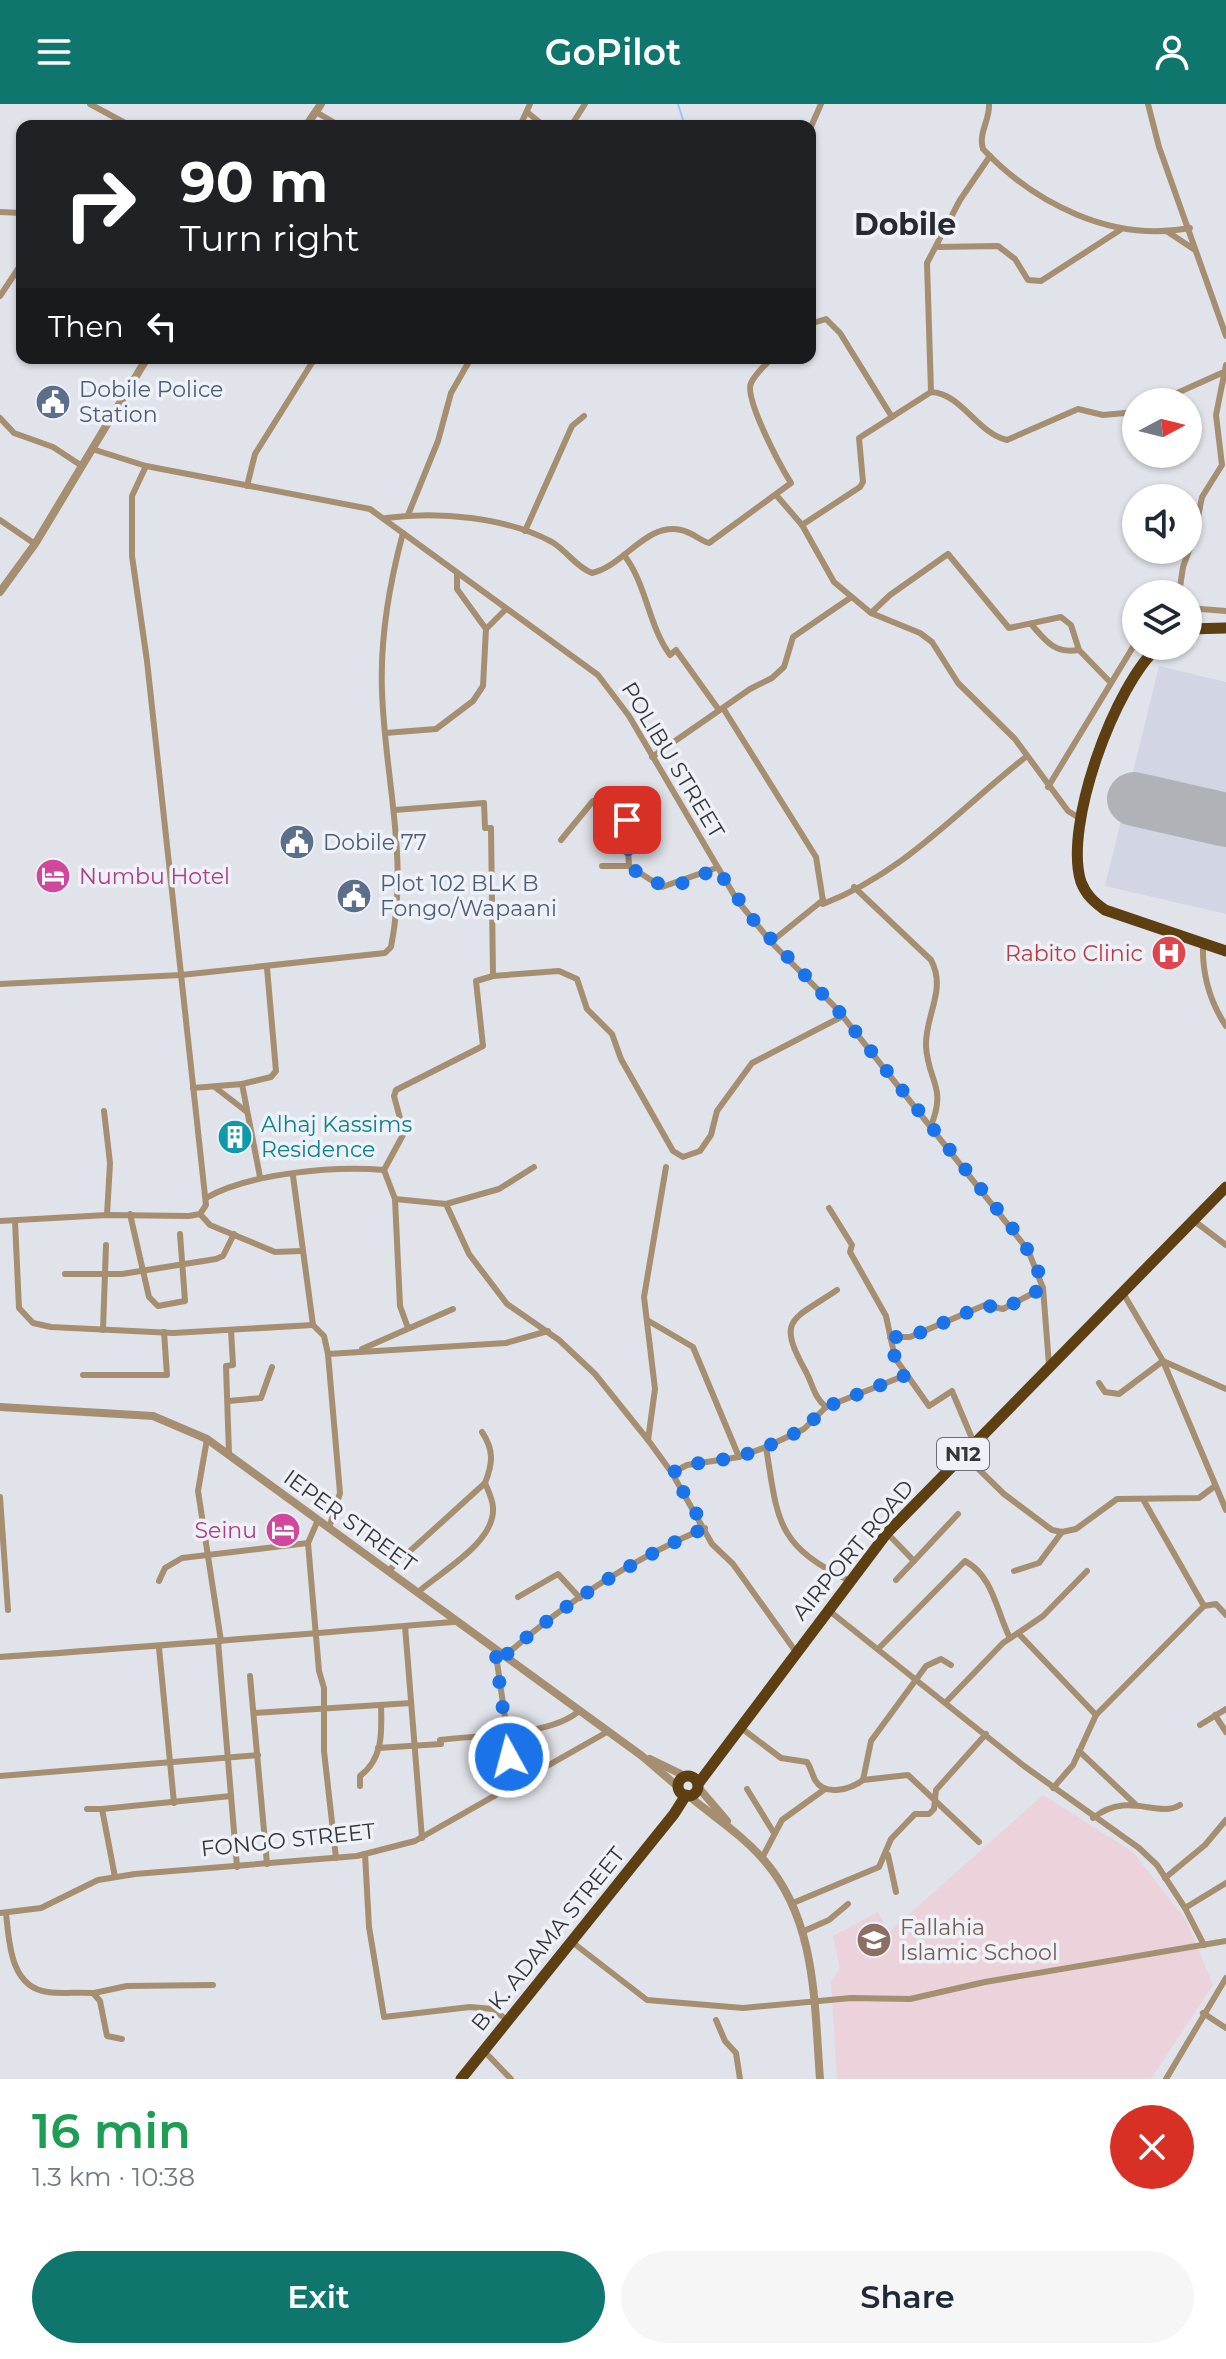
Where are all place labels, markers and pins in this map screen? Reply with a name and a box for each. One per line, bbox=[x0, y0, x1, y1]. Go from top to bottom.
place label: Dobile Police Station bbox=[79, 376, 223, 428]
public building icon: Dobile Police Station bbox=[34, 383, 72, 421]
pin bbox=[593, 786, 661, 854]
public building icon: Dobile 77 bbox=[278, 823, 316, 861]
place label: Dobile 77 bbox=[323, 829, 427, 856]
hotel icon: Numbu Hotel bbox=[34, 857, 72, 895]
place label: Numbu Hotel bbox=[79, 863, 230, 890]
place label: Plot 102 BLK B Fongo/Wapaani bbox=[380, 870, 557, 922]
public building icon: Plot 102 BLK B Fongo/Wapaani bbox=[335, 877, 373, 915]
hospital icon: Rabito Clinic bbox=[1150, 934, 1188, 972]
place label: Rabito Clinic bbox=[1005, 940, 1143, 967]
place label: Alhaj Kassims Residence bbox=[261, 1111, 412, 1163]
building icon: Alhaj Kassims Residence bbox=[216, 1118, 254, 1156]
hotel icon: Seinu bbox=[264, 1511, 302, 1549]
place label: Seinu bbox=[195, 1517, 257, 1544]
place label: Fallahia Islamic School bbox=[900, 1914, 1058, 1966]
school or university icon: Fallahia Islamic School bbox=[855, 1921, 893, 1959]

